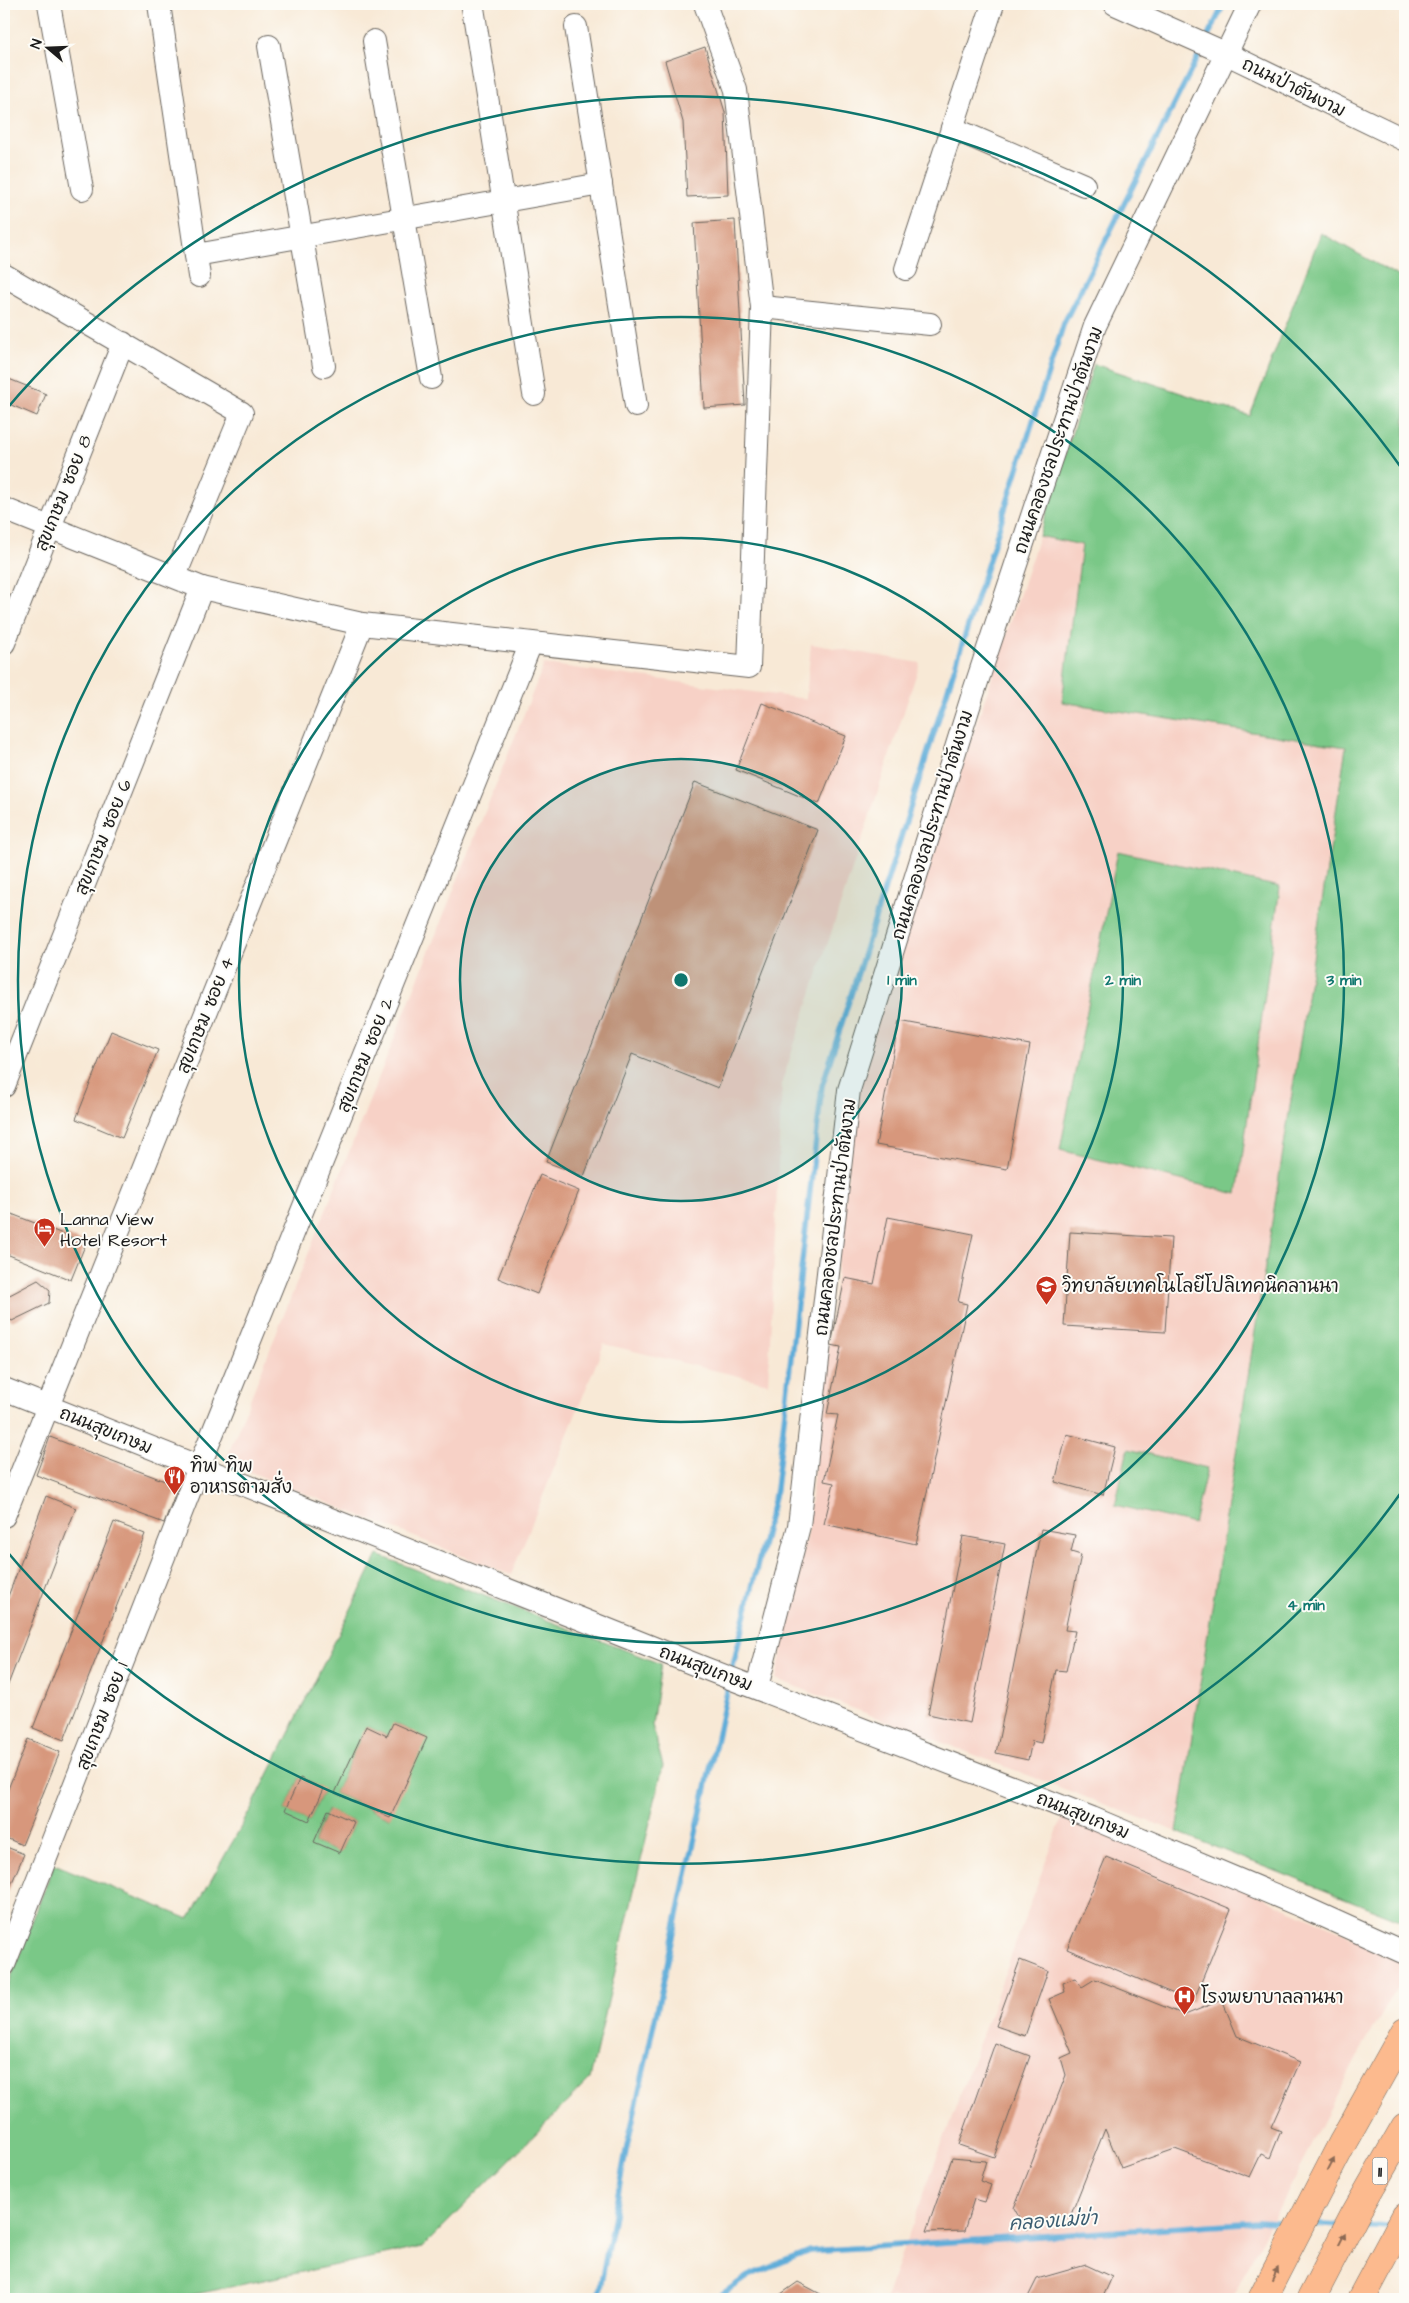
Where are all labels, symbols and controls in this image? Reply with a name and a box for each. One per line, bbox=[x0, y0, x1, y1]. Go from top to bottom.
north arrow bbox=[22, 22, 72, 72]
text: N bbox=[26, 36, 48, 52]
street label: ถนนป่าตันงาม bbox=[1238, 52, 1350, 123]
street label: ถนนคลองชลประทานป่าตันงาม bbox=[1008, 323, 1109, 557]
street label: สุขเกษม ซอย 8 bbox=[29, 431, 99, 555]
street label: ถนนคลองชลประทานป่าตันงาม bbox=[886, 707, 979, 943]
street label: สุขเกษม ซอย 6 bbox=[69, 776, 139, 899]
street label: สุขเกษม ซอย 4 bbox=[171, 953, 241, 1078]
text: 1 min bbox=[887, 970, 917, 991]
text: 2 min bbox=[1104, 970, 1142, 991]
text: 3 min bbox=[1325, 970, 1362, 991]
centre of rings bbox=[672, 971, 690, 989]
street label: สุขเกษม ซอย 2 bbox=[331, 993, 401, 1117]
street label: ถนนคลองชลประทานป่าตันงาม bbox=[809, 1097, 862, 1337]
place label: Lanna View Hotel Resort bbox=[60, 1207, 168, 1253]
hotel icon: Lanna View Hotel Resort bbox=[32, 1217, 56, 1248]
place label: วิทยาลัยเทคโนโลยีโปลิเทคนิคลานนา bbox=[1062, 1273, 1339, 1299]
school or university icon: วิทยาลัยเทคโนโลยีโปลิเทคนิคลานนา bbox=[1034, 1274, 1058, 1305]
street label: ถนนสุขเกษม bbox=[55, 1400, 156, 1461]
place label: ทิพ ทิพ อาหารตามสั่ง bbox=[190, 1454, 292, 1500]
restaurant icon: ทิพ ทิพ อาหารตามสั่ง bbox=[162, 1464, 186, 1495]
text: 4 min bbox=[1287, 1595, 1325, 1616]
street label: ถนนสุขเกษม bbox=[655, 1639, 756, 1699]
street label: สุขเกษม ซอย 1 bbox=[70, 1659, 135, 1774]
street label: ถนนสุขเกษม bbox=[1032, 1785, 1133, 1846]
place label: โรงพยาบาลลานนา bbox=[1201, 1984, 1343, 2010]
hospital icon: โรงพยาบาลลานนา bbox=[1173, 1985, 1197, 2016]
one-way arrow bbox=[1327, 2157, 1335, 2172]
road number: 11 bbox=[1372, 2158, 1388, 2184]
water label: คลองแม่ข่า bbox=[1008, 2205, 1100, 2238]
one-way arrow bbox=[1338, 2232, 1346, 2247]
one-way arrow bbox=[1271, 2266, 1279, 2281]

